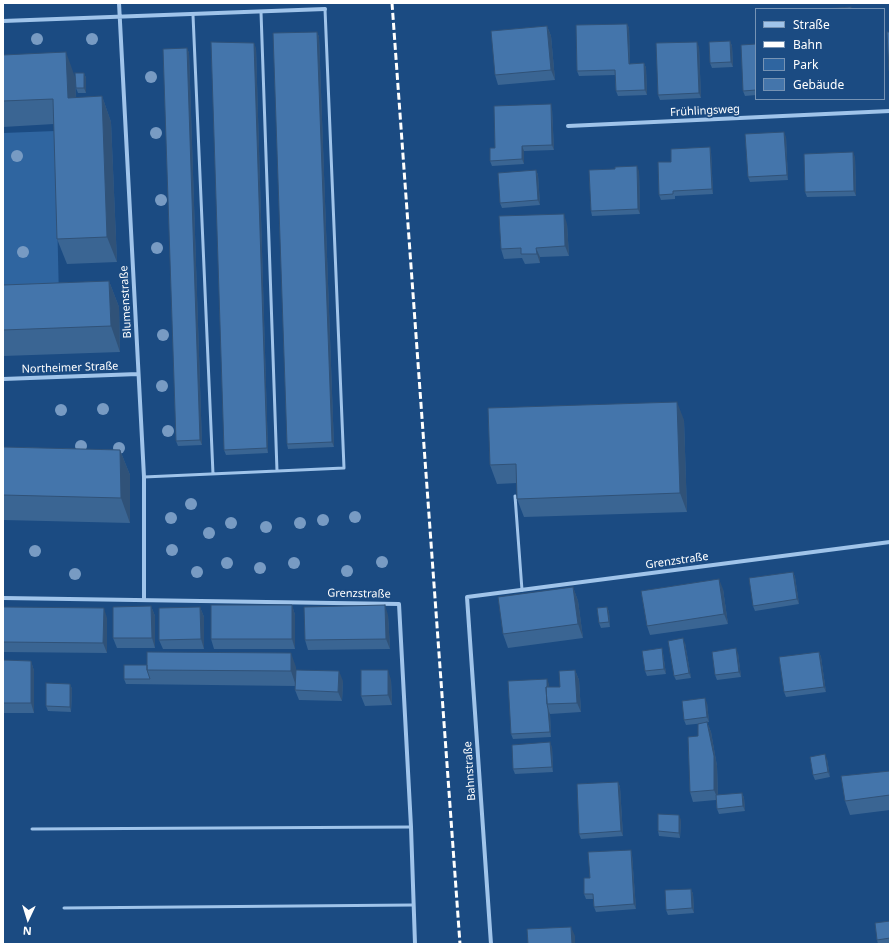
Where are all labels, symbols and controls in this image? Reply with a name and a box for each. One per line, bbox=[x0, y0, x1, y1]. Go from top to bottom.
legend bbox=[755, 8, 885, 100]
text: Straße bbox=[793, 16, 830, 33]
text: Bahn bbox=[793, 36, 822, 53]
text: Park bbox=[793, 56, 818, 73]
text: Gebäude bbox=[793, 76, 844, 93]
street label: Frühlingsweg bbox=[670, 103, 740, 119]
street label: Blumenstraße bbox=[118, 265, 134, 339]
street label: Northeimer Straße bbox=[21, 360, 119, 376]
street label: Grenzstraße bbox=[645, 550, 709, 572]
street label: Grenzstraße bbox=[327, 587, 391, 601]
street label: Bahnstraße bbox=[461, 741, 479, 801]
north arrow bbox=[8, 899, 48, 939]
text: N bbox=[22, 924, 32, 939]

